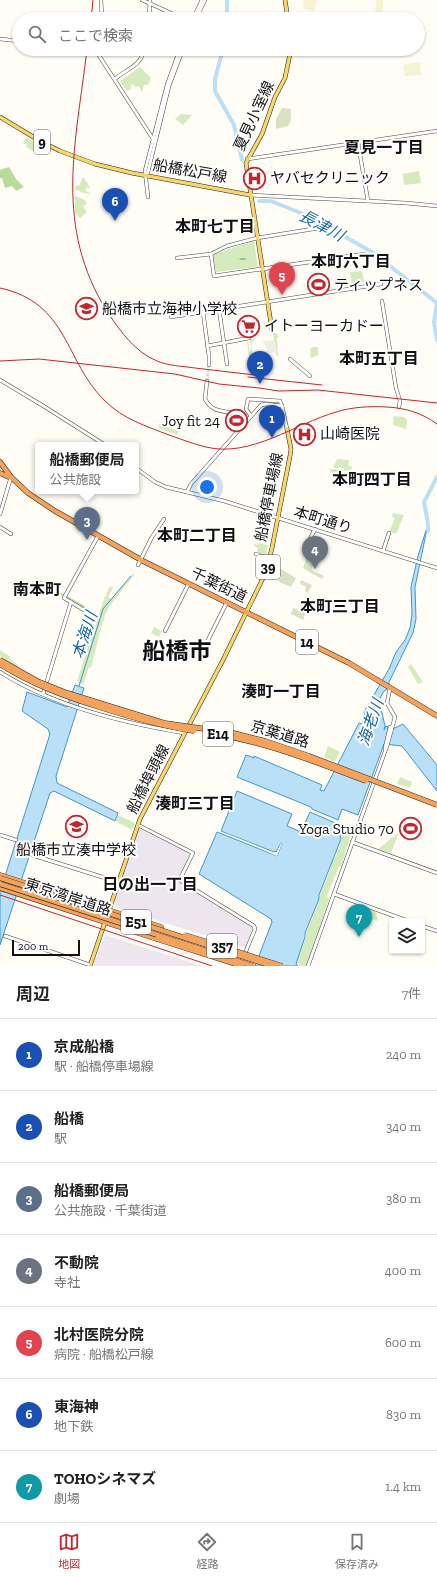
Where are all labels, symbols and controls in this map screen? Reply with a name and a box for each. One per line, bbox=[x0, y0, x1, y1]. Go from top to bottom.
search box bbox=[12, 12, 425, 56]
icon: search bbox=[26, 23, 48, 45]
text: ここで検索 bbox=[58, 27, 133, 45]
street label: 夏見小室線 bbox=[230, 78, 278, 154]
road number: 9 bbox=[34, 130, 50, 154]
district label: 夏見一丁目 bbox=[344, 138, 424, 157]
street label: 船橋松戸線 bbox=[151, 156, 229, 186]
hospital icon: ヤバセクリニック bbox=[241, 165, 267, 191]
place label: ヤバセクリニック bbox=[270, 169, 390, 187]
pin: 6 bbox=[102, 188, 128, 221]
water label: 長津川 bbox=[296, 206, 349, 246]
district label: 本町七丁目 bbox=[175, 217, 255, 236]
district label: 本町六丁目 bbox=[311, 252, 391, 271]
pin: 5 bbox=[269, 262, 295, 295]
sports icon: ティップネス bbox=[305, 272, 331, 298]
place label: ティップネス bbox=[334, 276, 423, 294]
school or university icon: 船橋市立海神小学校 bbox=[73, 296, 99, 322]
place label: 船橋市立海神小学校 bbox=[102, 300, 237, 318]
supermarket icon: イトーヨーカドー bbox=[235, 313, 261, 339]
place label: イトーヨーカドー bbox=[264, 317, 384, 335]
district label: 本町五丁目 bbox=[339, 349, 419, 368]
pin: 2 bbox=[247, 351, 273, 384]
pin: 1 bbox=[259, 405, 285, 438]
sports icon: Joy fit 24 bbox=[223, 408, 249, 434]
place label: Joy fit 24 bbox=[162, 412, 220, 430]
hospital icon: 山崎医院 bbox=[292, 421, 318, 447]
place label: 山崎医院 bbox=[320, 425, 380, 443]
popup bbox=[35, 442, 139, 494]
text: 船橋郵便局 bbox=[49, 451, 125, 469]
street label: 船橋停車場線 bbox=[252, 451, 286, 543]
district label: 本町四丁目 bbox=[332, 470, 412, 489]
text: 公共施設 bbox=[49, 472, 102, 487]
your location bbox=[197, 477, 217, 497]
street label: 本町通り bbox=[292, 503, 354, 537]
pin: 3 bbox=[74, 507, 100, 540]
district label: 本町二丁目 bbox=[157, 526, 237, 545]
pin: 4 bbox=[302, 536, 328, 569]
road number: 39 bbox=[256, 555, 280, 579]
street label: 千葉街道 bbox=[188, 564, 250, 606]
district label: 南本町 bbox=[13, 580, 61, 599]
district label: 本町三丁目 bbox=[300, 597, 380, 616]
water label: 本海川 bbox=[68, 607, 102, 661]
road number: 14 bbox=[296, 630, 318, 654]
district label: 船橋市 bbox=[143, 637, 212, 665]
district label: 湊町一丁目 bbox=[241, 682, 321, 701]
water label: 海老川 bbox=[354, 694, 388, 748]
street label: 京葉道路 bbox=[249, 717, 311, 751]
road number: E14 bbox=[203, 722, 233, 746]
street label: 船橋埠頭線 bbox=[123, 741, 173, 817]
district label: 湊町三丁目 bbox=[155, 794, 235, 813]
school or university icon: 船橋市立湊中学校 bbox=[63, 814, 89, 840]
sports icon: Yoga Studio 70 bbox=[397, 816, 423, 842]
place label: Yoga Studio 70 bbox=[297, 820, 394, 838]
place label: 船橋市立湊中学校 bbox=[16, 841, 136, 859]
street label: 東京湾岸道路 bbox=[22, 875, 114, 919]
district label: 日の出一丁目 bbox=[102, 875, 198, 894]
pin: 7 bbox=[346, 904, 372, 937]
road number: E51 bbox=[121, 910, 151, 934]
map controls bbox=[389, 918, 425, 954]
button: layers bbox=[389, 918, 425, 954]
road number: 357 bbox=[207, 934, 237, 958]
scale bar bbox=[12, 938, 80, 957]
text: 200 m bbox=[18, 940, 48, 953]
text: 周辺 bbox=[16, 984, 50, 1004]
text: 7件 bbox=[402, 986, 421, 1001]
text: 京成船橋 bbox=[54, 1038, 114, 1056]
text: 1 bbox=[26, 1047, 32, 1062]
text: 240 m bbox=[386, 1047, 421, 1062]
text: 駅 · 船橋停車場線 bbox=[54, 1059, 154, 1074]
text: 船橋 bbox=[54, 1110, 84, 1128]
text: 2 bbox=[26, 1119, 32, 1134]
text: 340 m bbox=[386, 1119, 421, 1134]
text: 駅 bbox=[54, 1131, 67, 1146]
text: 船橋郵便局 bbox=[54, 1182, 129, 1200]
text: 3 bbox=[26, 1191, 32, 1206]
text: 380 m bbox=[386, 1191, 421, 1206]
text: 公共施設 · 千葉街道 bbox=[54, 1203, 167, 1218]
text: 不動院 bbox=[54, 1254, 99, 1272]
text: 4 bbox=[25, 1263, 33, 1278]
text: 400 m bbox=[385, 1263, 421, 1278]
text: 寺社 bbox=[54, 1275, 80, 1290]
text: 北村医院分院 bbox=[54, 1326, 144, 1344]
text: 5 bbox=[26, 1335, 32, 1350]
text: 600 m bbox=[385, 1335, 421, 1350]
text: 病院 · 船橋松戸線 bbox=[54, 1347, 154, 1362]
text: 東海神 bbox=[54, 1398, 99, 1416]
text: 6 bbox=[26, 1407, 32, 1422]
text: 830 m bbox=[386, 1407, 421, 1422]
text: 地下鉄 bbox=[54, 1419, 93, 1434]
text: TOHOシネマズ bbox=[54, 1470, 156, 1488]
text: 7 bbox=[26, 1479, 32, 1494]
text: 1.4 km bbox=[385, 1479, 421, 1494]
text: 劇場 bbox=[54, 1491, 80, 1506]
tab: 地図 bbox=[58, 1531, 80, 1571]
tab: 経路 bbox=[196, 1531, 218, 1571]
tab: 保存済み bbox=[335, 1531, 379, 1571]

